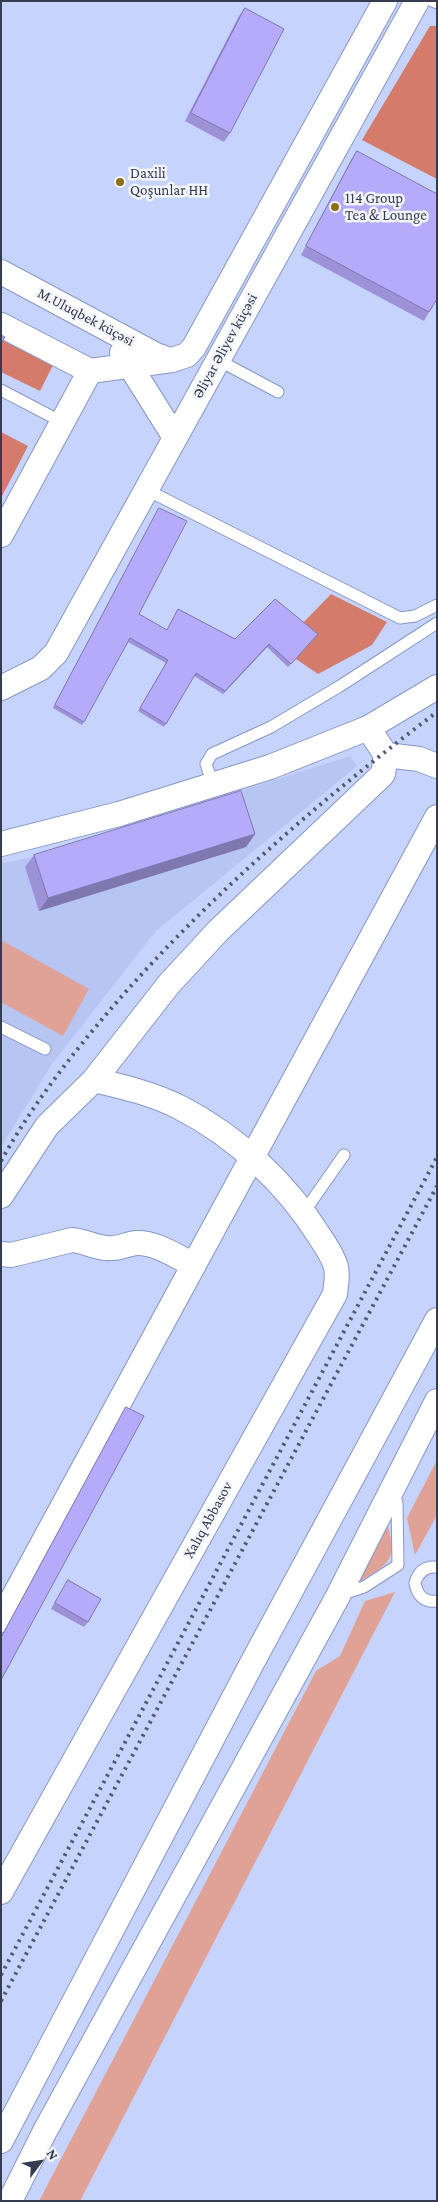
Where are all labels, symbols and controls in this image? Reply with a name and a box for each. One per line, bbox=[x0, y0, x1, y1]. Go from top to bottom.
place label: Daxili Qoşunlar HH bbox=[130, 164, 208, 199]
marker: Daxili Qoşunlar HH bbox=[114, 176, 126, 188]
place label: 114 Group Tea & Lounge bbox=[345, 189, 427, 224]
marker: 114 Group Tea & Lounge bbox=[329, 201, 341, 213]
street label: M.Uluqbek küçəsi bbox=[35, 284, 137, 350]
street label: Əliyar Əliyev küçəsi bbox=[189, 290, 261, 402]
street label: Xalıq Abbasov bbox=[180, 1479, 236, 1561]
north arrow bbox=[15, 2137, 65, 2187]
text: N bbox=[44, 2146, 62, 2162]

